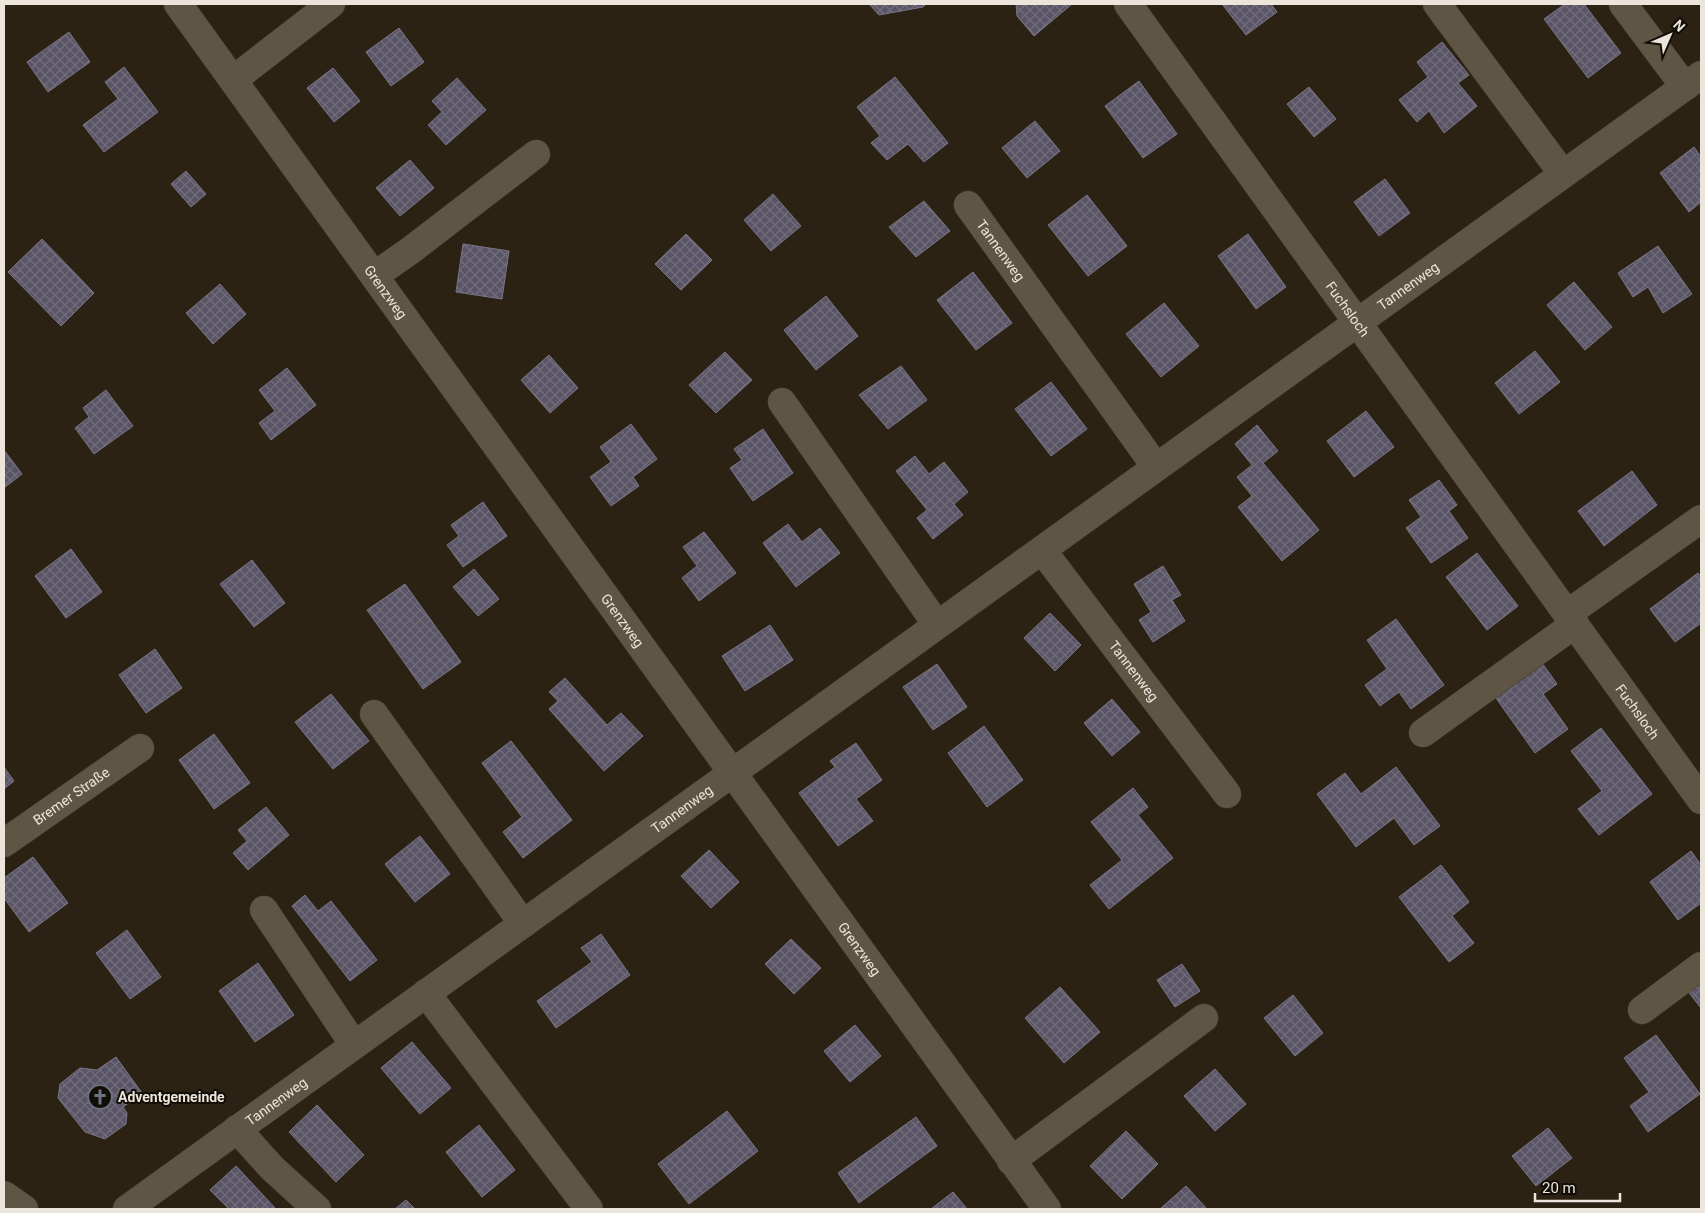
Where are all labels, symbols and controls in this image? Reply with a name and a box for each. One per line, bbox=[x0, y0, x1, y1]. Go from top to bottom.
north arrow bbox=[1645, 10, 1695, 60]
text: N bbox=[1670, 17, 1688, 35]
street label: Tannenweg bbox=[973, 217, 1028, 284]
street label: Tannenweg bbox=[1374, 259, 1442, 313]
street label: Grenzweg bbox=[361, 262, 410, 322]
street label: Fuchsloch bbox=[1322, 279, 1373, 340]
street label: Grenzweg bbox=[598, 591, 647, 650]
street label: Tannenweg bbox=[1106, 638, 1162, 705]
street label: Fuchsloch bbox=[1612, 681, 1663, 742]
street label: Bremer Straße bbox=[30, 764, 113, 828]
street label: Tannenweg bbox=[648, 782, 716, 837]
street label: Grenzweg bbox=[835, 919, 884, 979]
street label: Tannenweg bbox=[243, 1074, 310, 1129]
church icon: Adventgemeinde bbox=[87, 1084, 113, 1110]
place label: Adventgemeinde bbox=[118, 1089, 225, 1105]
scale bar bbox=[1535, 1170, 1620, 1202]
text: 20 m bbox=[1542, 1179, 1576, 1197]

